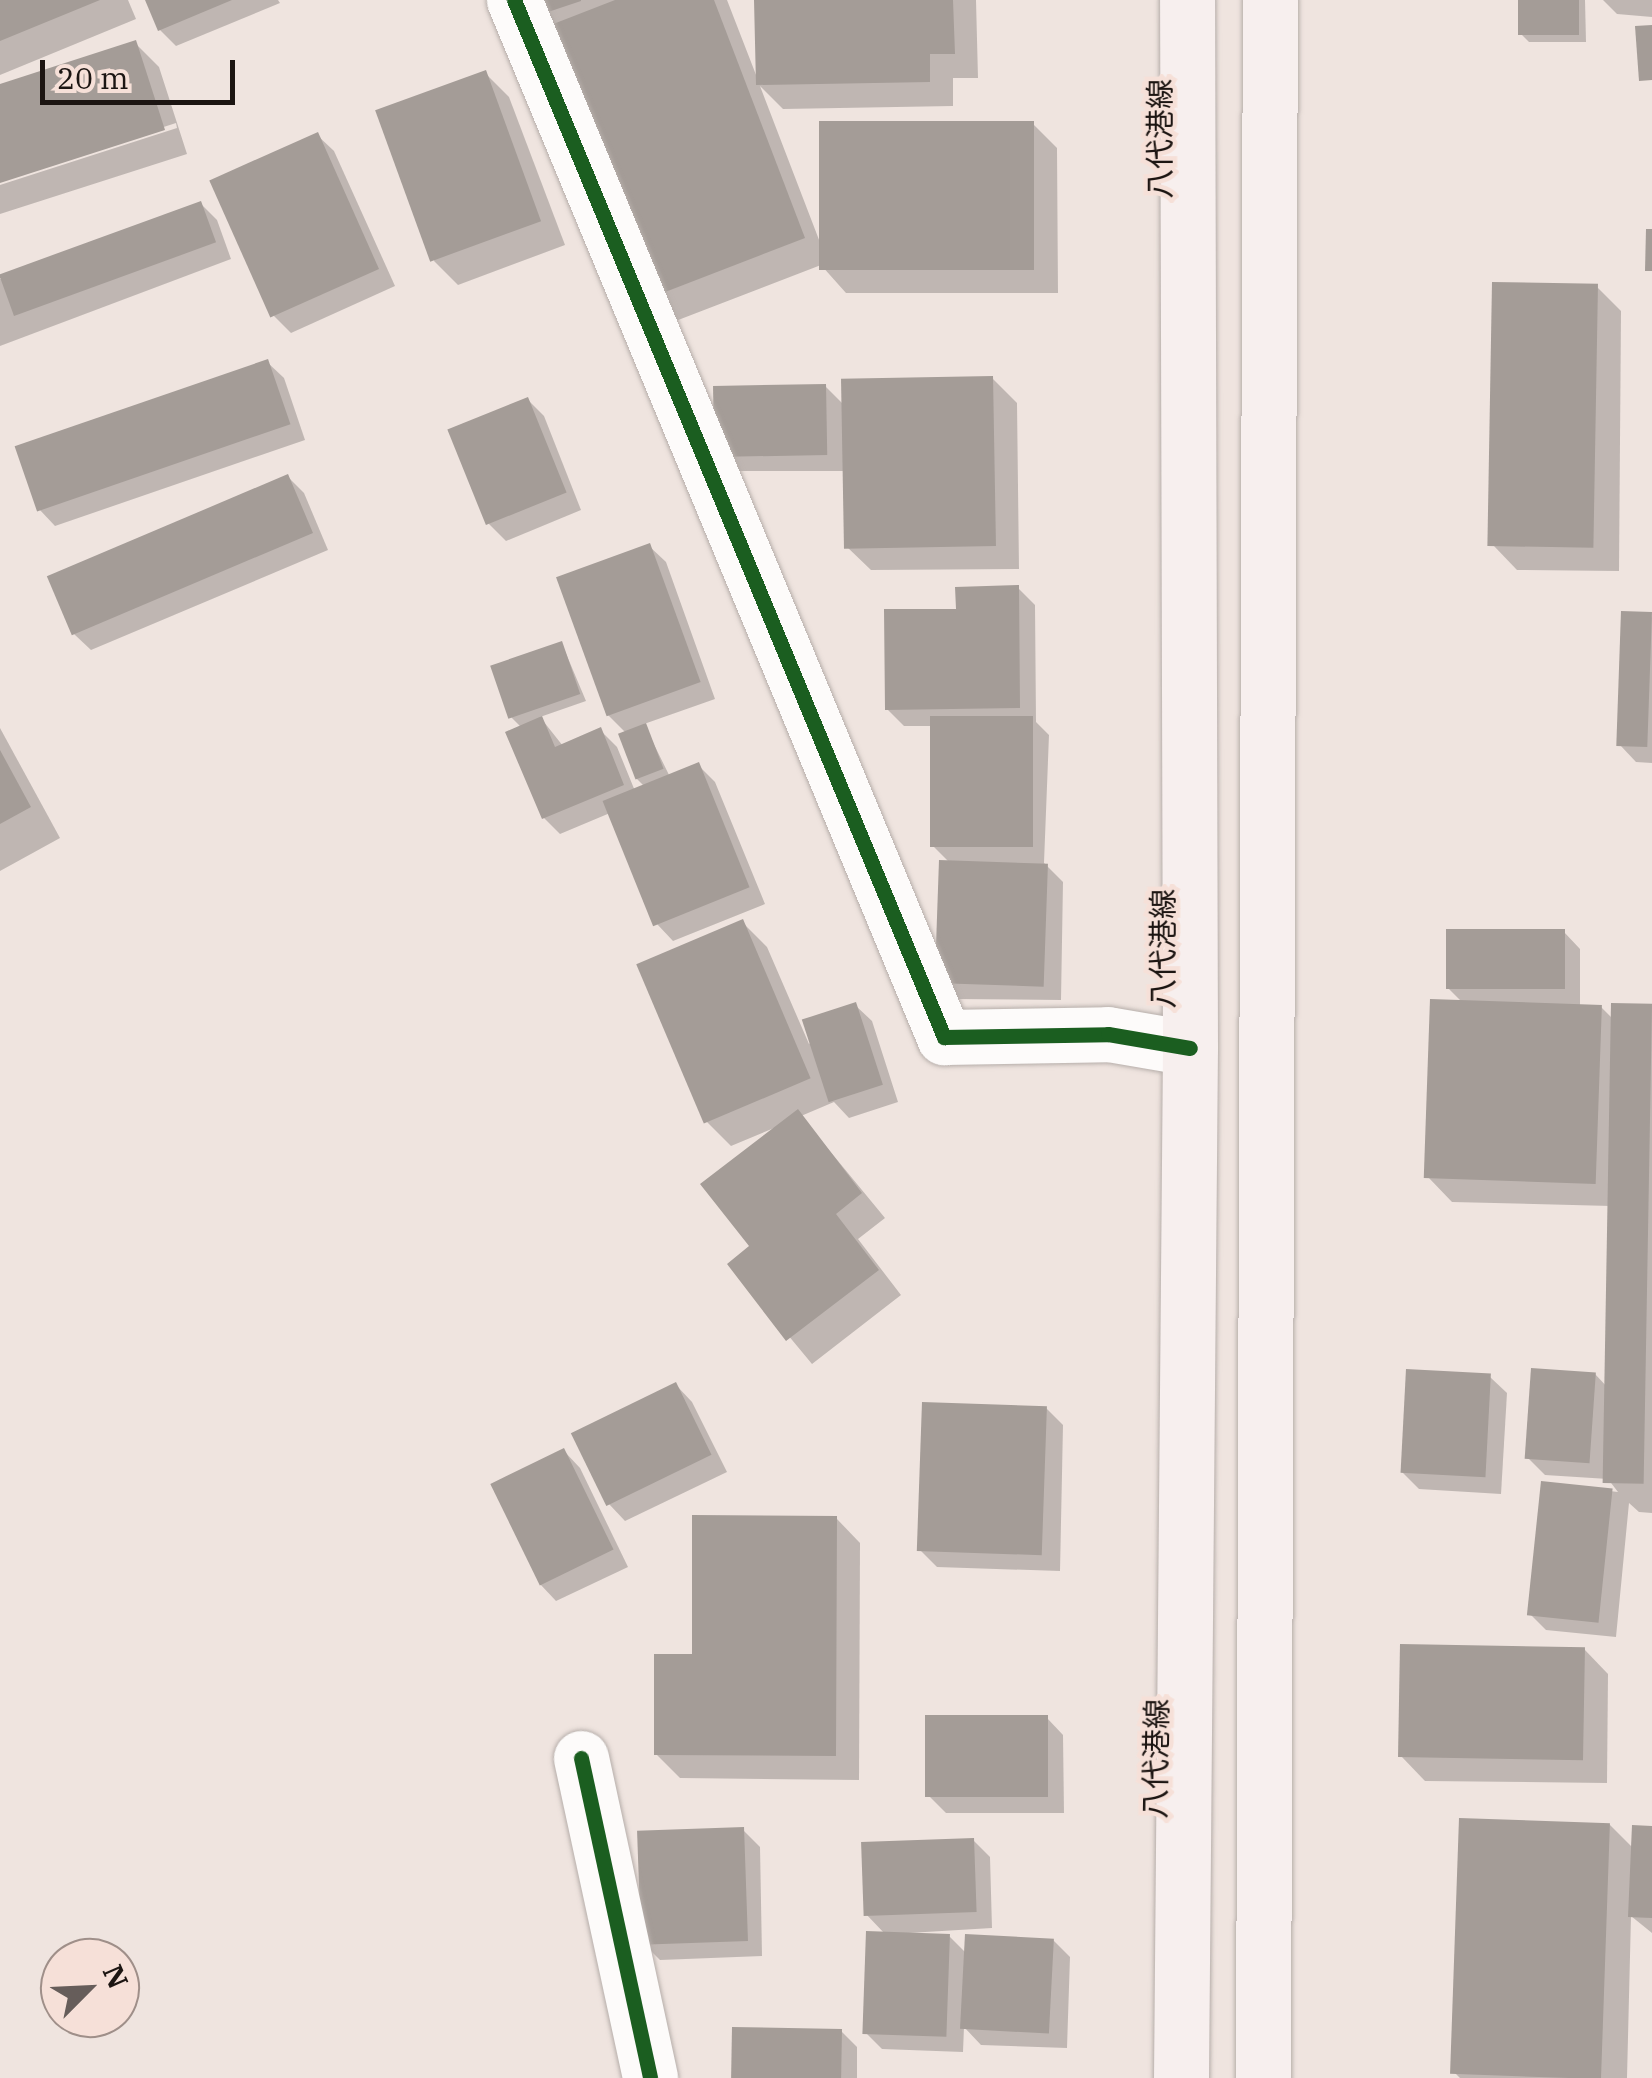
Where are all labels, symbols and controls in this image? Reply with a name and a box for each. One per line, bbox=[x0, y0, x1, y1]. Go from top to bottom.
scale bar bbox=[45, 40, 240, 102]
text: 20 m bbox=[57, 58, 129, 97]
street label: 八代港線 bbox=[1142, 79, 1178, 199]
street label: 八代港線 bbox=[1145, 889, 1181, 1009]
street label: 八代港線 bbox=[1137, 1699, 1175, 1819]
north arrow bbox=[40, 1938, 140, 2038]
text: N bbox=[95, 1959, 137, 1994]

